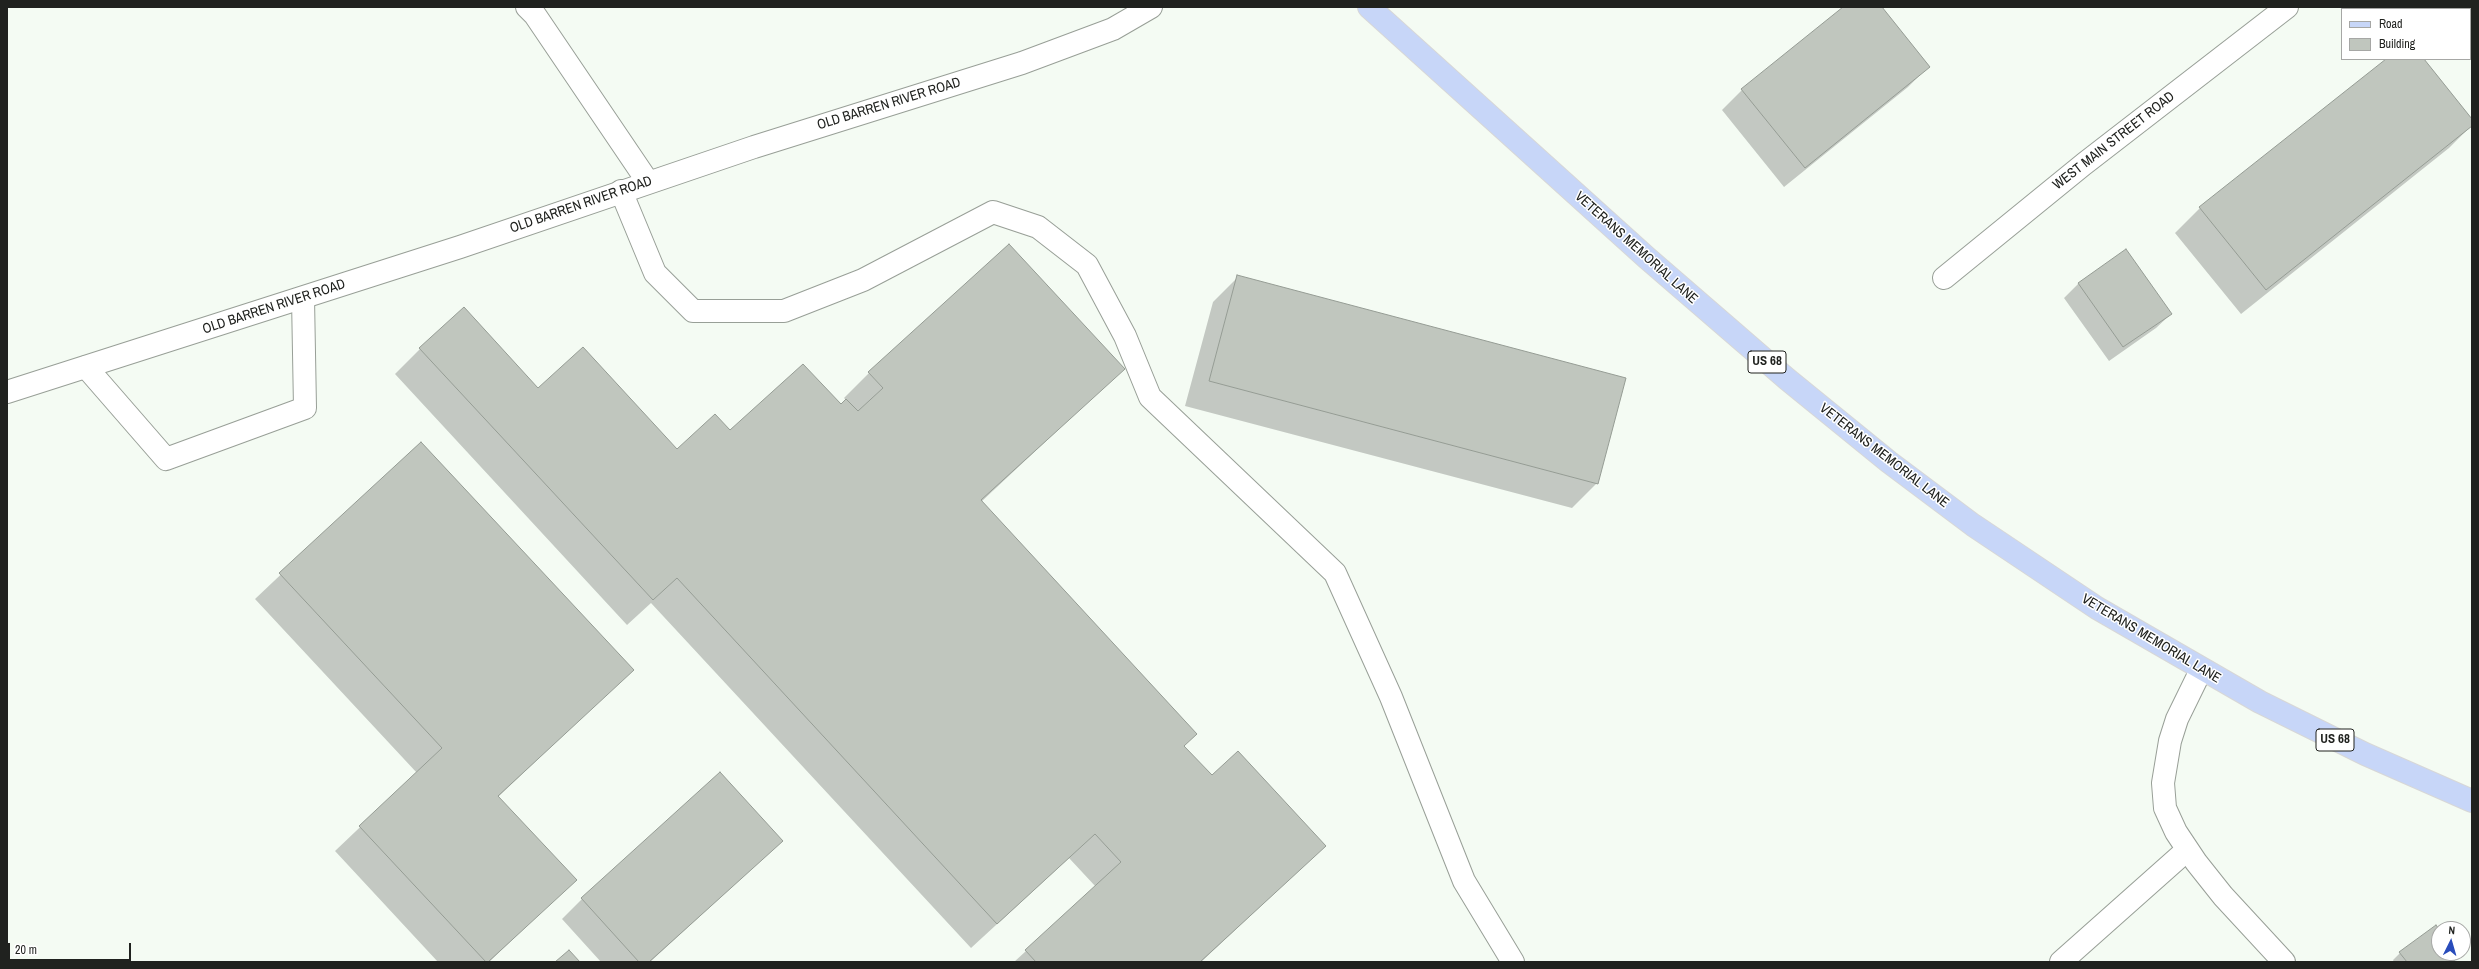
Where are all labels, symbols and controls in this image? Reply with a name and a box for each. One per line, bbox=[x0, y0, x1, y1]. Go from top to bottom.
legend bbox=[2341, 8, 2471, 60]
text: Road bbox=[2379, 16, 2403, 32]
text: Building bbox=[2379, 36, 2415, 52]
street label: OLD BARREN RIVER ROAD bbox=[815, 74, 963, 134]
street label: WEST MAIN STREET ROAD bbox=[2050, 88, 2178, 194]
street label: OLD BARREN RIVER ROAD bbox=[508, 173, 654, 237]
street label: VETERANS MEMORIAL LANE bbox=[1571, 188, 1701, 308]
street label: OLD BARREN RIVER ROAD bbox=[200, 276, 348, 338]
road number: US 68 bbox=[1748, 351, 1786, 373]
street label: VETERANS MEMORIAL LANE bbox=[1816, 400, 1952, 512]
street label: VETERANS MEMORIAL LANE bbox=[2078, 591, 2224, 687]
road number: US 68 bbox=[2316, 729, 2354, 751]
north arrow bbox=[2431, 921, 2471, 961]
text: N bbox=[2448, 923, 2456, 937]
scale bar bbox=[10, 935, 133, 961]
text: 20 m bbox=[15, 942, 37, 958]

